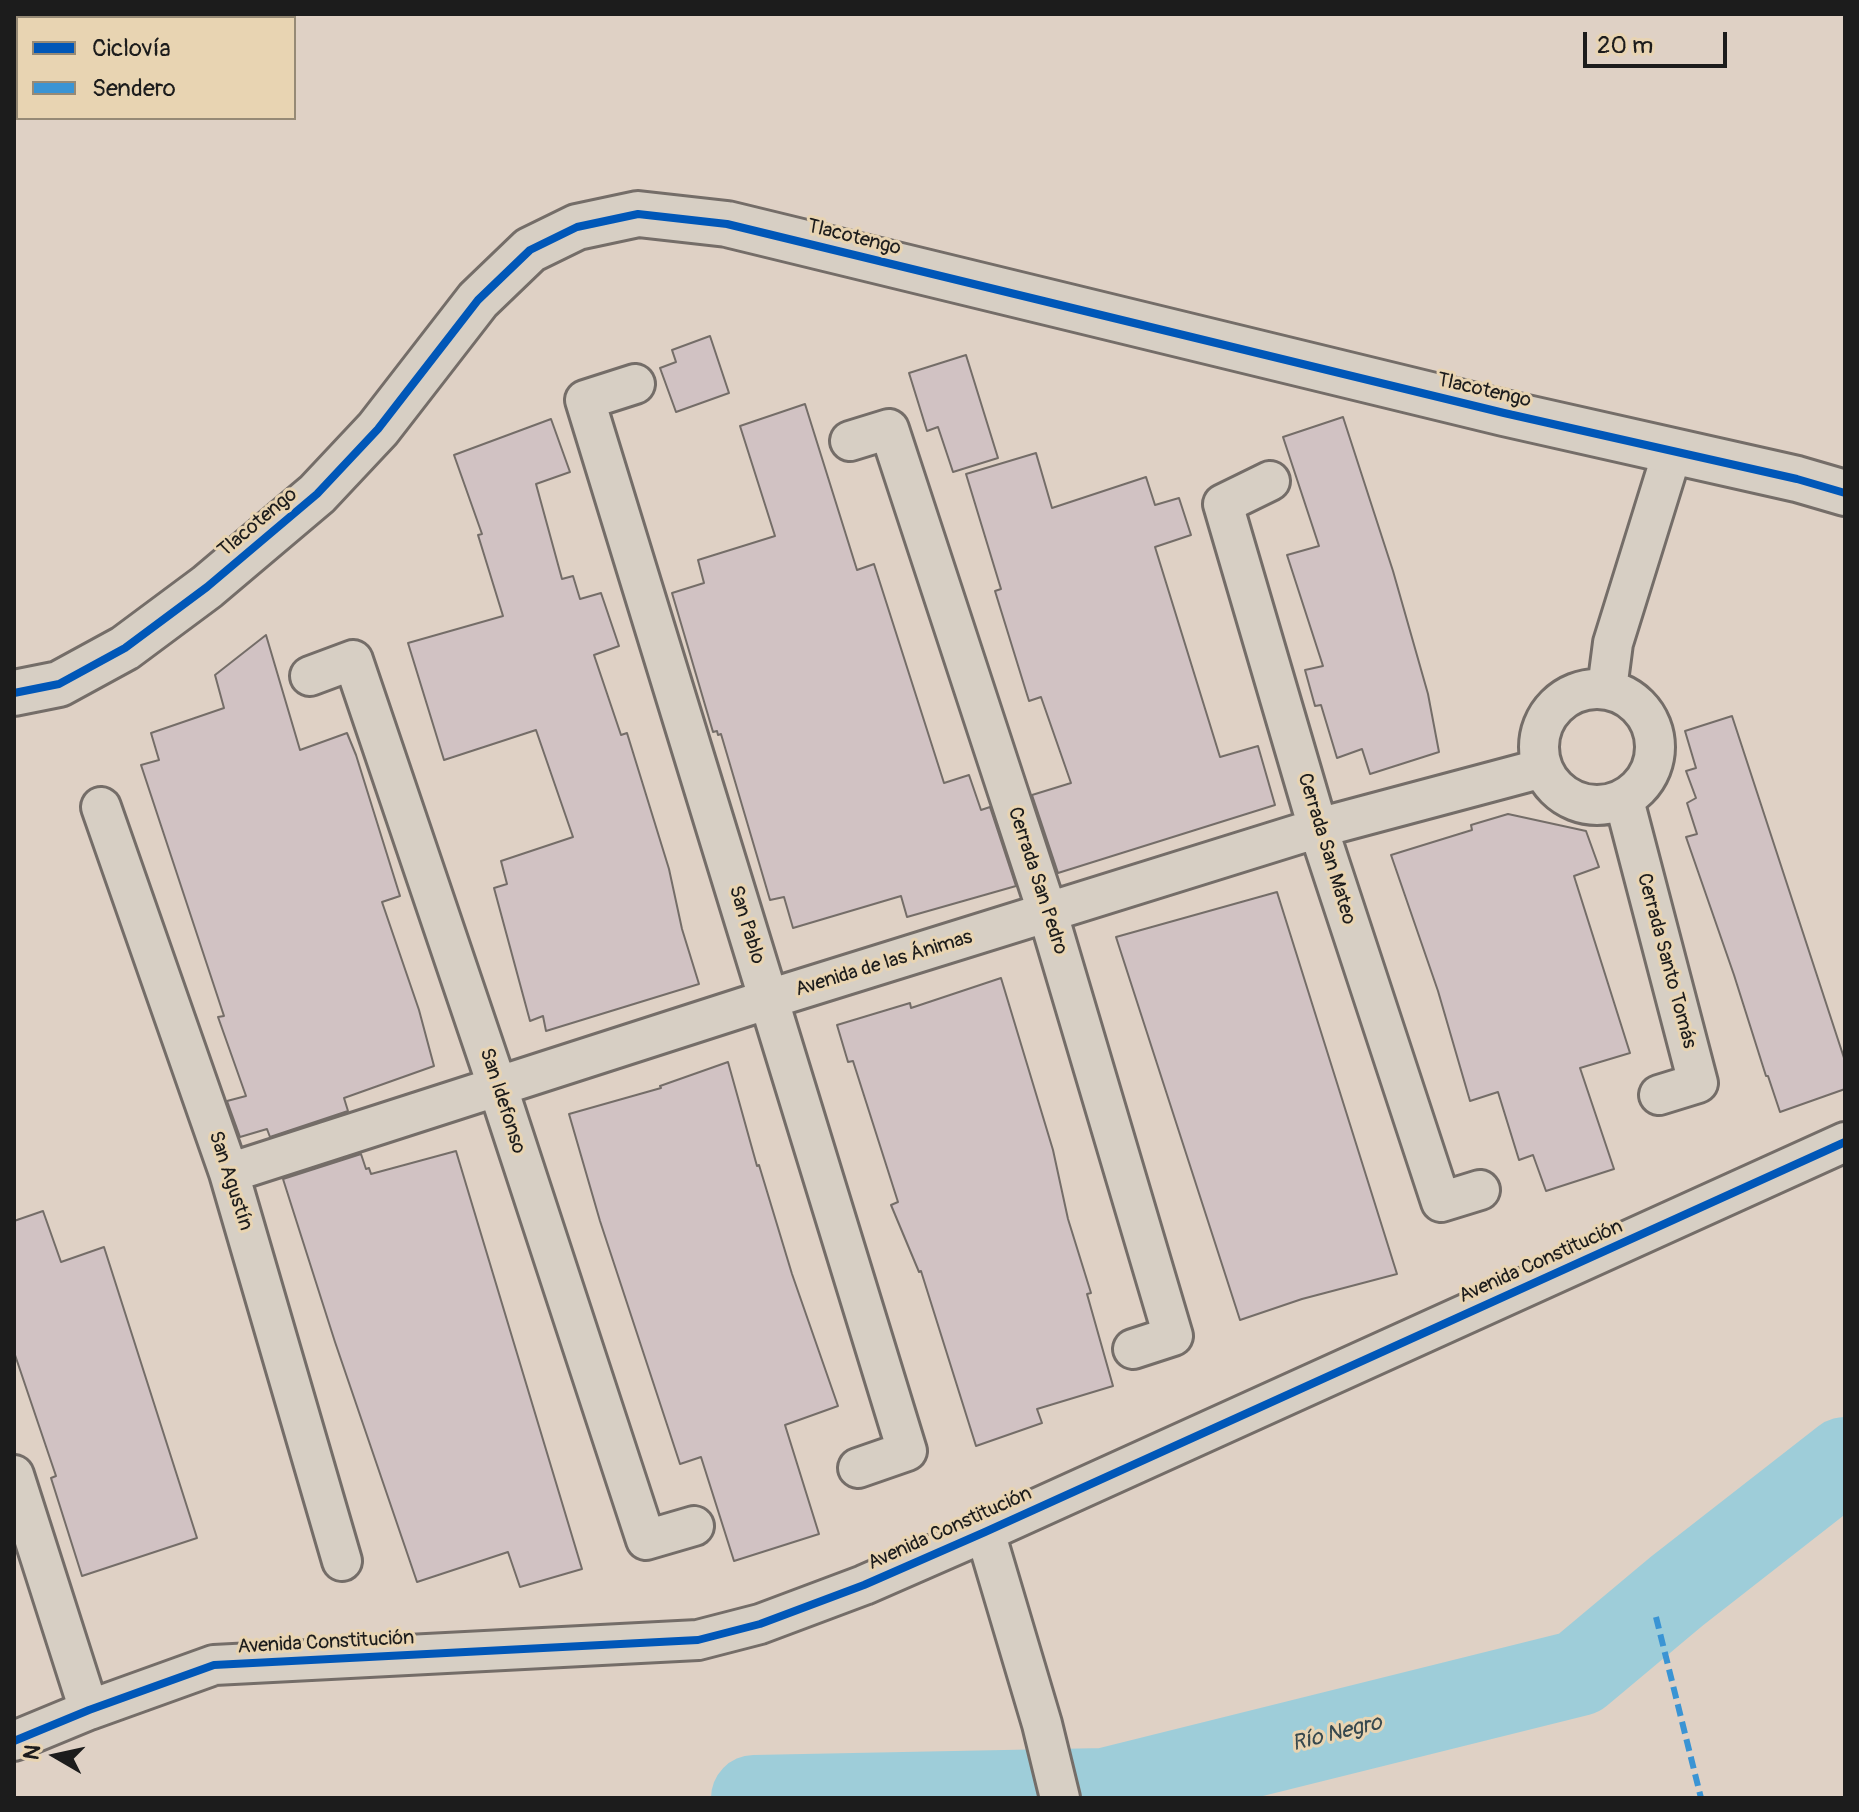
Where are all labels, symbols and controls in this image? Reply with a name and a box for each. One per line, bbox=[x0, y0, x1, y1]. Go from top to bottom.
legend bbox=[16, 16, 296, 120]
scale bar bbox=[1587, 16, 1731, 66]
text: 20 m bbox=[1597, 31, 1653, 60]
text: Ciclovía bbox=[92, 34, 171, 63]
text: Sendero bbox=[92, 74, 176, 103]
street label: Tlacotengo bbox=[805, 215, 903, 261]
street label: Tlacotengo bbox=[1435, 369, 1533, 413]
street label: Tlacotengo bbox=[214, 483, 302, 563]
street label: Cerrada San Mateo bbox=[1292, 770, 1360, 928]
street label: Cerrada San Pedro bbox=[1002, 804, 1072, 958]
street label: Cerrada Santo Tomás bbox=[1631, 871, 1701, 1051]
street label: San Pablo bbox=[723, 883, 769, 967]
street label: Avenida de las Ánimas bbox=[793, 926, 975, 1002]
street label: San Idefonso bbox=[474, 1045, 530, 1157]
street label: San Agustín bbox=[203, 1128, 257, 1234]
street label: Avenida Constitución bbox=[1455, 1215, 1627, 1309]
street label: Avenida Constitución bbox=[864, 1482, 1036, 1576]
street label: Avenida Constitución bbox=[237, 1626, 415, 1660]
water label: Río Negro bbox=[1289, 1710, 1385, 1758]
north arrow bbox=[16, 1716, 96, 1796]
text: N bbox=[17, 1743, 47, 1762]

